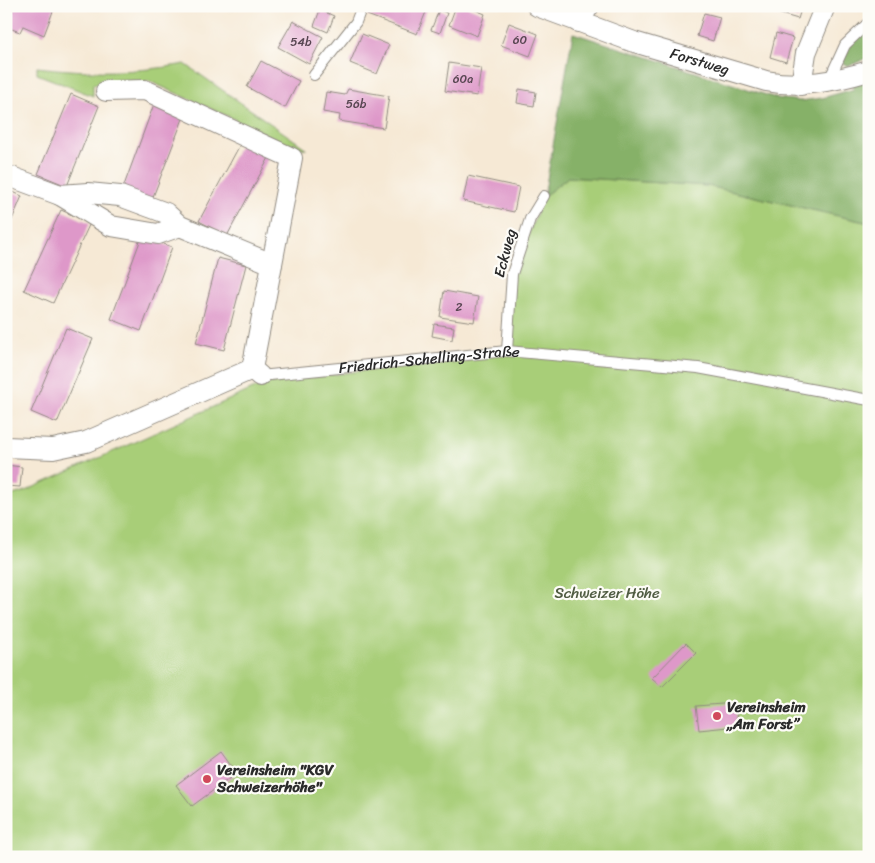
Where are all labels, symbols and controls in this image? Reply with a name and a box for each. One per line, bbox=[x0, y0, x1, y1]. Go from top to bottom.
house number: 60 bbox=[513, 29, 528, 51]
house number: 54b bbox=[290, 31, 312, 53]
street label: Forstweg bbox=[667, 40, 733, 83]
house number: 60a bbox=[453, 68, 473, 90]
house number: 56b bbox=[346, 93, 367, 115]
street label: Eckweg bbox=[486, 225, 524, 280]
house number: 2 bbox=[456, 296, 463, 318]
street label: Friedrich-Schelling-Straße bbox=[337, 338, 521, 381]
park label: Schweizer Höhe bbox=[554, 580, 660, 606]
place label: Vereinsheim „Am Forst” bbox=[726, 694, 806, 737]
marker: Vereinsheim „Am Forst” bbox=[711, 710, 723, 722]
place label: Vereinsheim "KGV Schweizerhöhe" bbox=[216, 757, 334, 800]
marker: Vereinsheim "KGV Schweizerhöhe" bbox=[201, 773, 213, 785]

